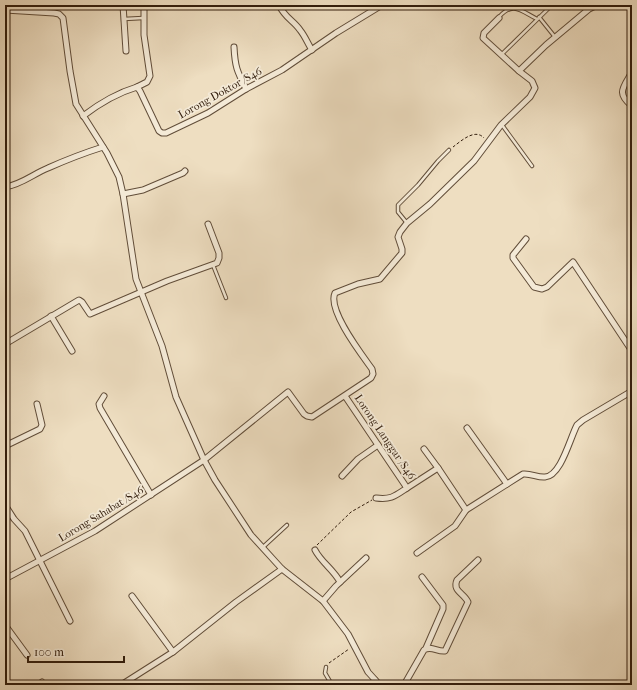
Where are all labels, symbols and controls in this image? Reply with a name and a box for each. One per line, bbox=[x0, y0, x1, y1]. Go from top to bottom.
street label: Lorong Doktor /S46 bbox=[176, 65, 264, 121]
street label: Lorong Langgar /S46 bbox=[352, 392, 418, 482]
street label: Lorong Sahabat /S46 bbox=[56, 483, 146, 545]
scale bar bbox=[28, 638, 124, 664]
text: 100 m bbox=[34, 645, 64, 659]

